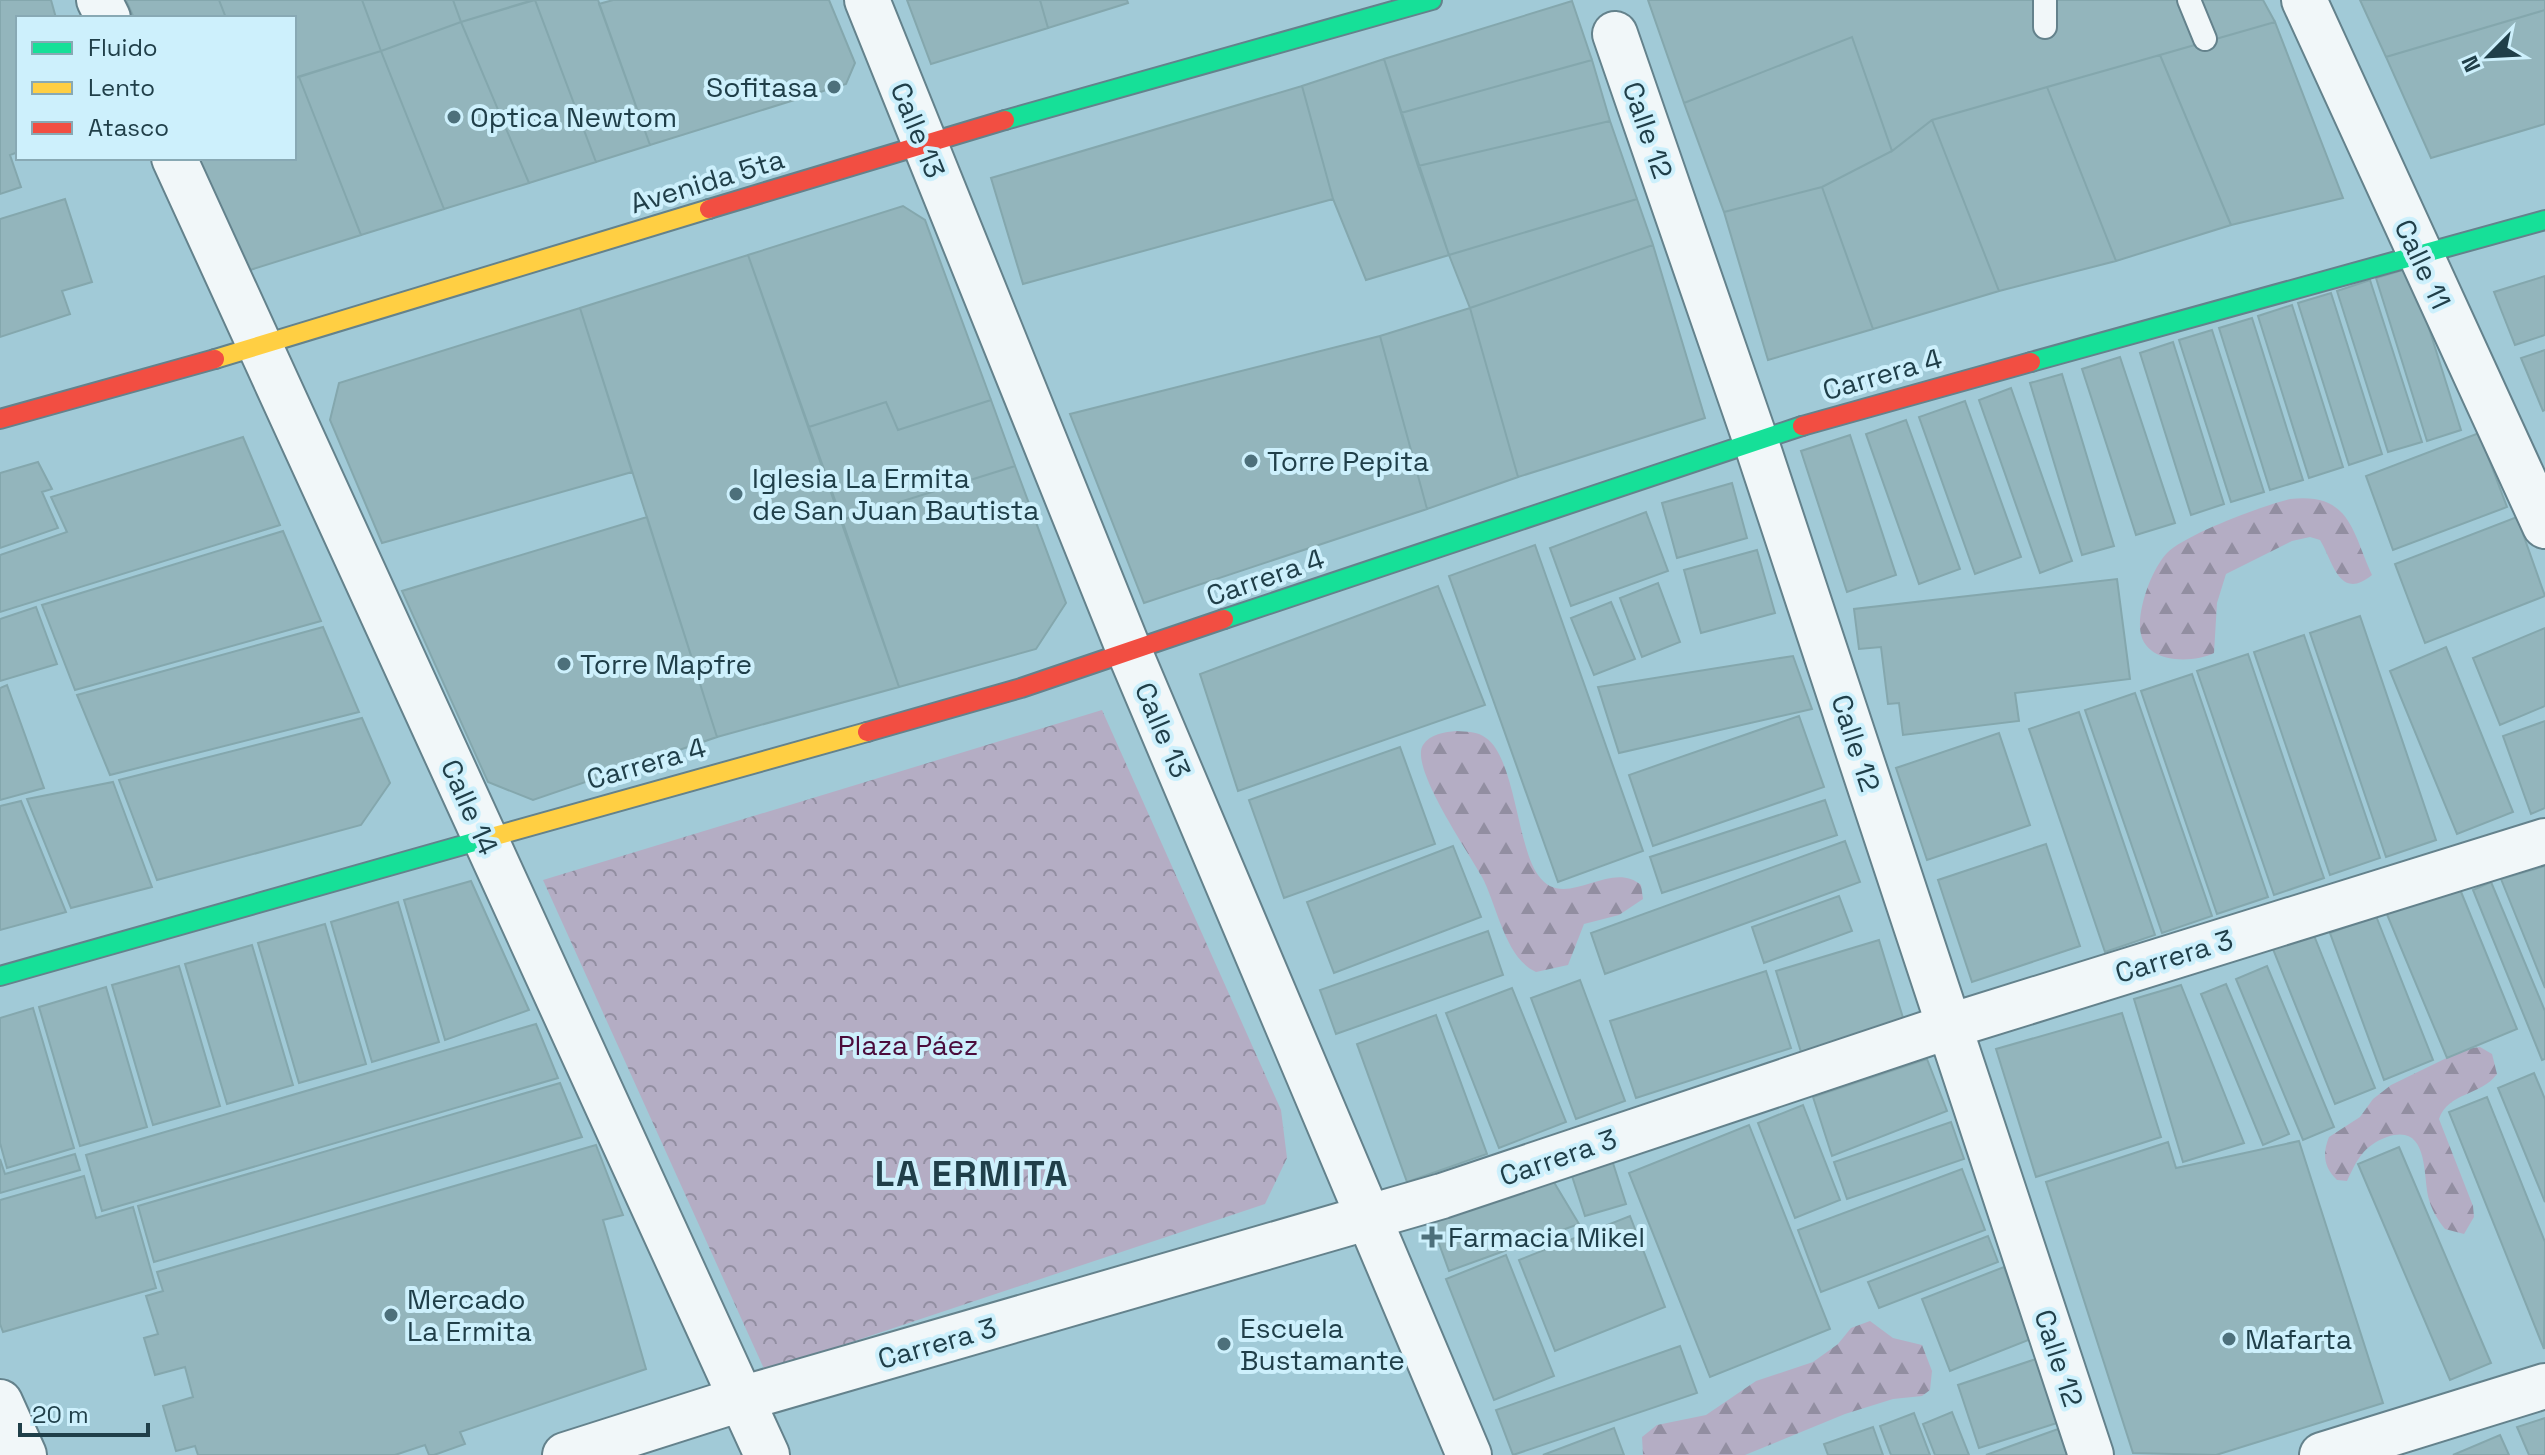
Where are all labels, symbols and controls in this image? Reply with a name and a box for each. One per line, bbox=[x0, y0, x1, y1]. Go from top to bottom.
legend bbox=[16, 16, 296, 160]
north arrow bbox=[2449, 16, 2529, 96]
text: Fluido bbox=[88, 32, 158, 63]
text: N bbox=[2455, 52, 2487, 77]
place label: Sofitasa bbox=[706, 69, 818, 105]
text: Lento bbox=[88, 72, 155, 103]
street label: Calle 13 bbox=[883, 77, 953, 183]
street label: Calle 12 bbox=[1615, 77, 1681, 183]
marker: Sofitasa bbox=[825, 78, 843, 96]
place label: Optica Newtom bbox=[470, 99, 677, 135]
marker: Optica Newtom bbox=[445, 108, 463, 126]
text: Atasco bbox=[88, 112, 169, 143]
street label: Avenida 5ta bbox=[626, 141, 788, 221]
street label: Calle 11 bbox=[2387, 213, 2459, 315]
street label: Carrera 4 bbox=[1818, 340, 1946, 408]
place label: Torre Pepita bbox=[1267, 443, 1429, 479]
marker: Torre Pepita bbox=[1242, 452, 1260, 470]
place label: Iglesia La Ermita de San Juan Bautista bbox=[752, 460, 1039, 528]
marker: Iglesia La Ermita de San Juan Bautista bbox=[727, 485, 745, 503]
street label: Carrera 4 bbox=[1201, 540, 1329, 614]
place label: Torre Mapfre bbox=[580, 646, 752, 682]
marker: Torre Mapfre bbox=[555, 655, 573, 673]
street label: Calle 13 bbox=[1127, 677, 1199, 783]
street label: Calle 12 bbox=[1823, 690, 1889, 796]
street label: Carrera 4 bbox=[582, 729, 710, 797]
street label: Calle 14 bbox=[433, 754, 507, 860]
street label: Carrera 3 bbox=[2111, 921, 2237, 991]
park label: Plaza Páez bbox=[838, 1027, 978, 1063]
street label: Carrera 3 bbox=[1495, 1120, 1621, 1194]
district label: LA ERMITA bbox=[875, 1151, 1069, 1197]
place label: Farmacia Mikel bbox=[1448, 1219, 1645, 1255]
marker: Farmacia Mikel bbox=[1423, 1228, 1441, 1246]
place label: Mercado La Ermita bbox=[407, 1281, 532, 1349]
street label: Calle 12 bbox=[2026, 1305, 2092, 1411]
marker: Mercado La Ermita bbox=[382, 1306, 400, 1324]
street label: Carrera 3 bbox=[874, 1309, 1000, 1377]
place label: Escuela Bustamante bbox=[1240, 1310, 1405, 1378]
place label: Mafarta bbox=[2245, 1321, 2352, 1357]
marker: Mafarta bbox=[2220, 1330, 2238, 1348]
marker: Escuela Bustamante bbox=[1215, 1335, 1233, 1353]
scale bar bbox=[20, 1387, 148, 1437]
text: 20 m bbox=[32, 1399, 89, 1430]

